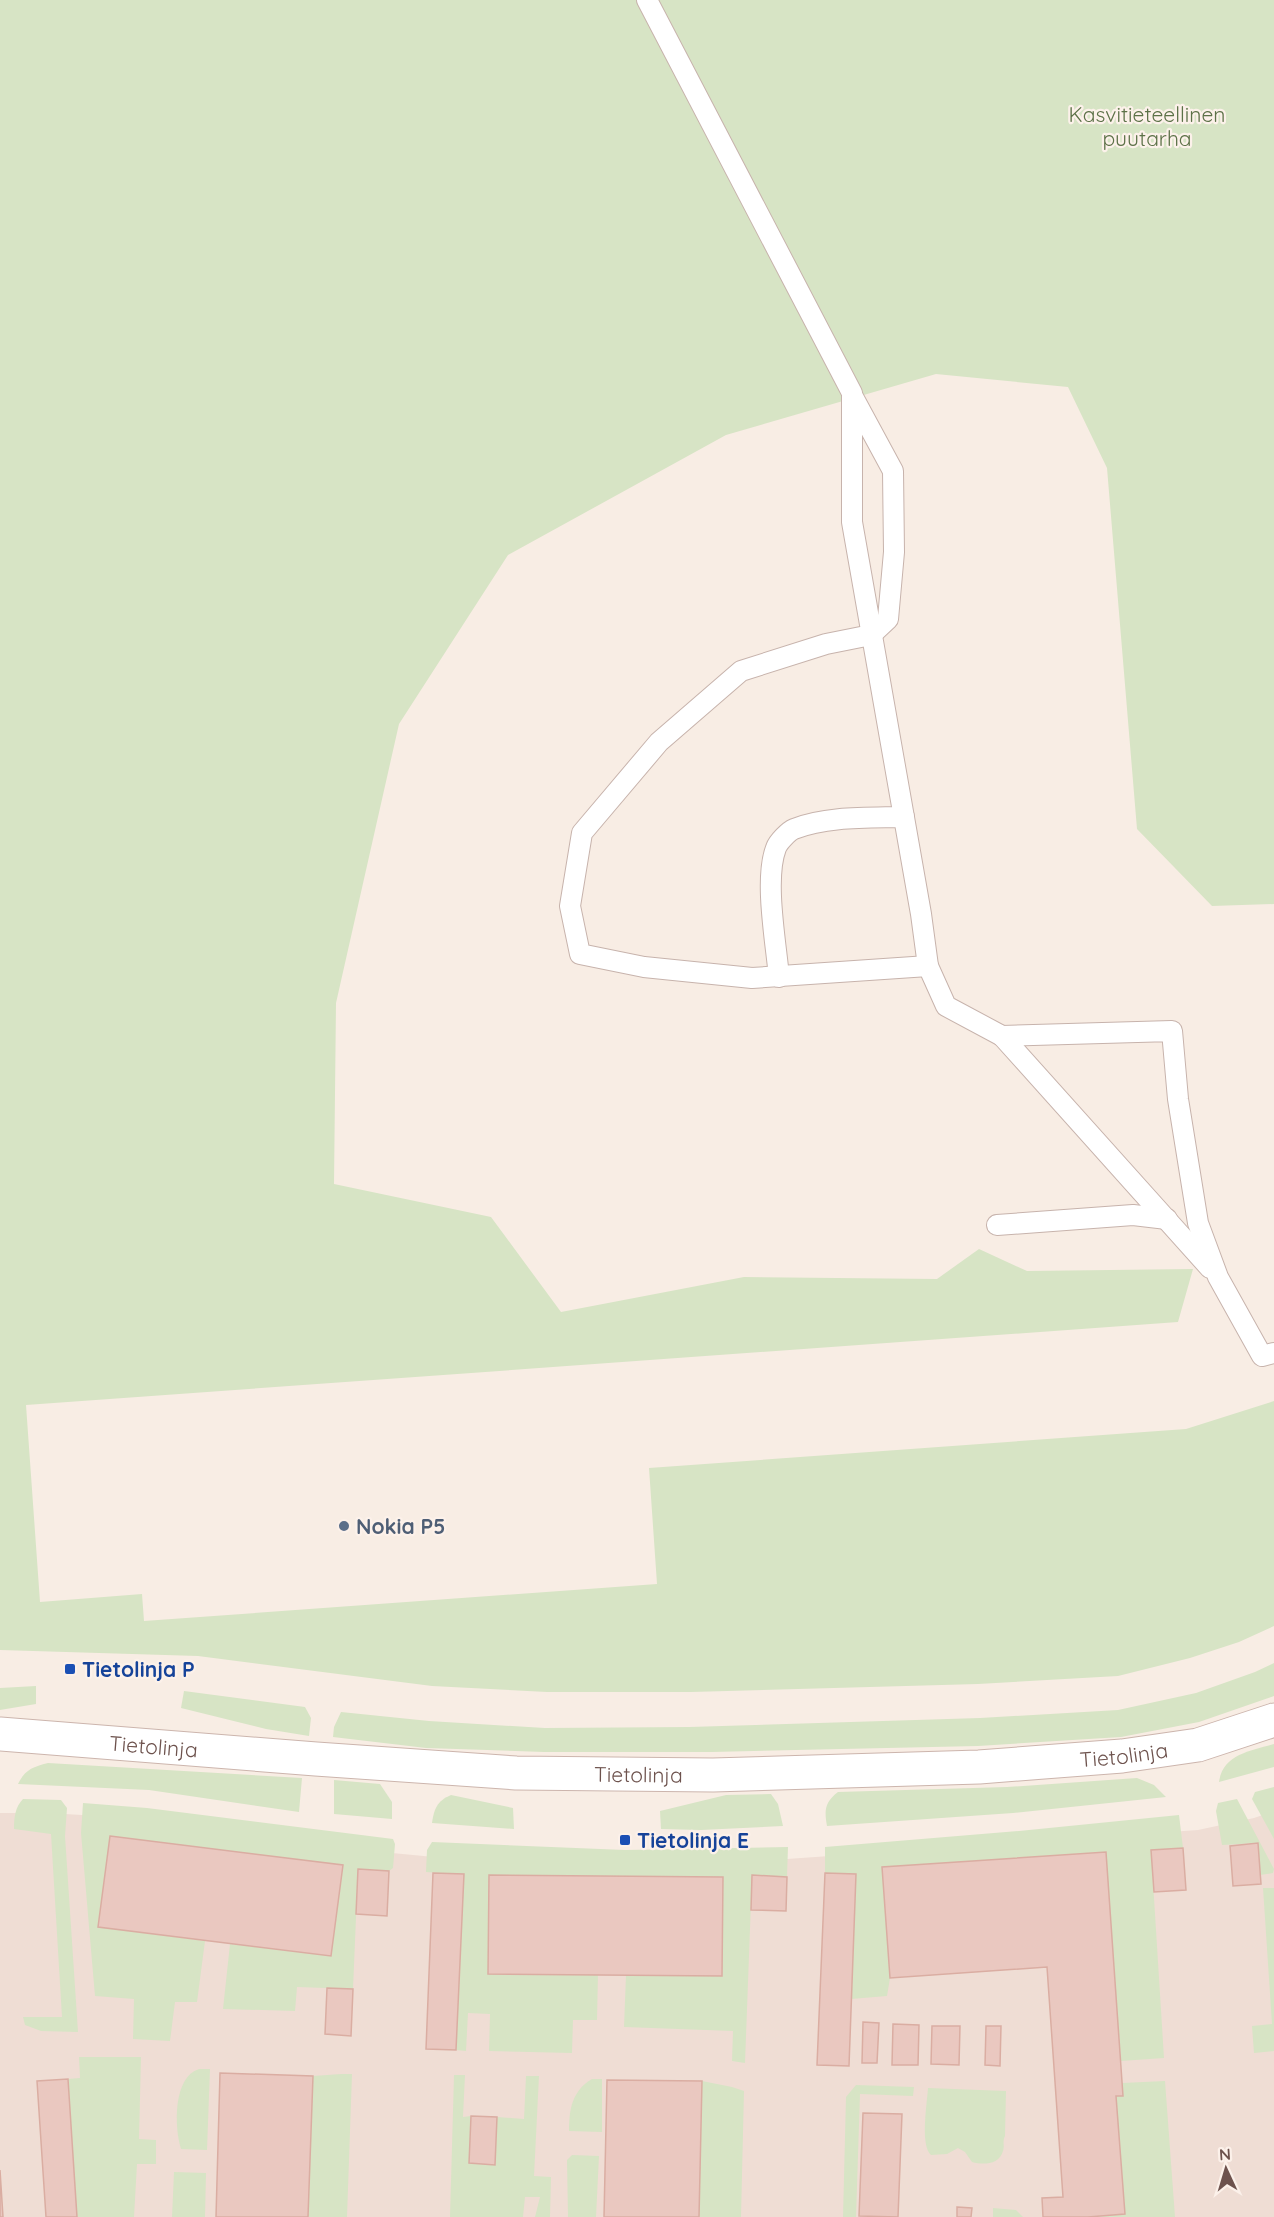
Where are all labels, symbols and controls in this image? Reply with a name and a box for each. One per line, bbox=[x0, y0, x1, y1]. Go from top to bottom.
park label: Kasvitieteellinen puutarha bbox=[1069, 101, 1225, 151]
place label: Nokia P5 bbox=[356, 1513, 445, 1539]
marker: Nokia P5 bbox=[337, 1519, 351, 1533]
place label: Tietolinja P bbox=[82, 1656, 195, 1682]
marker: Tietolinja P bbox=[63, 1662, 77, 1676]
street label: Tietolinja bbox=[108, 1730, 199, 1763]
street label: Tietolinja bbox=[1079, 1737, 1170, 1772]
street label: Tietolinja bbox=[594, 1761, 683, 1788]
place label: Tietolinja E bbox=[637, 1827, 749, 1853]
marker: Tietolinja E bbox=[618, 1833, 632, 1847]
north arrow bbox=[1196, 2139, 1256, 2199]
text: N bbox=[1218, 2144, 1232, 2164]

